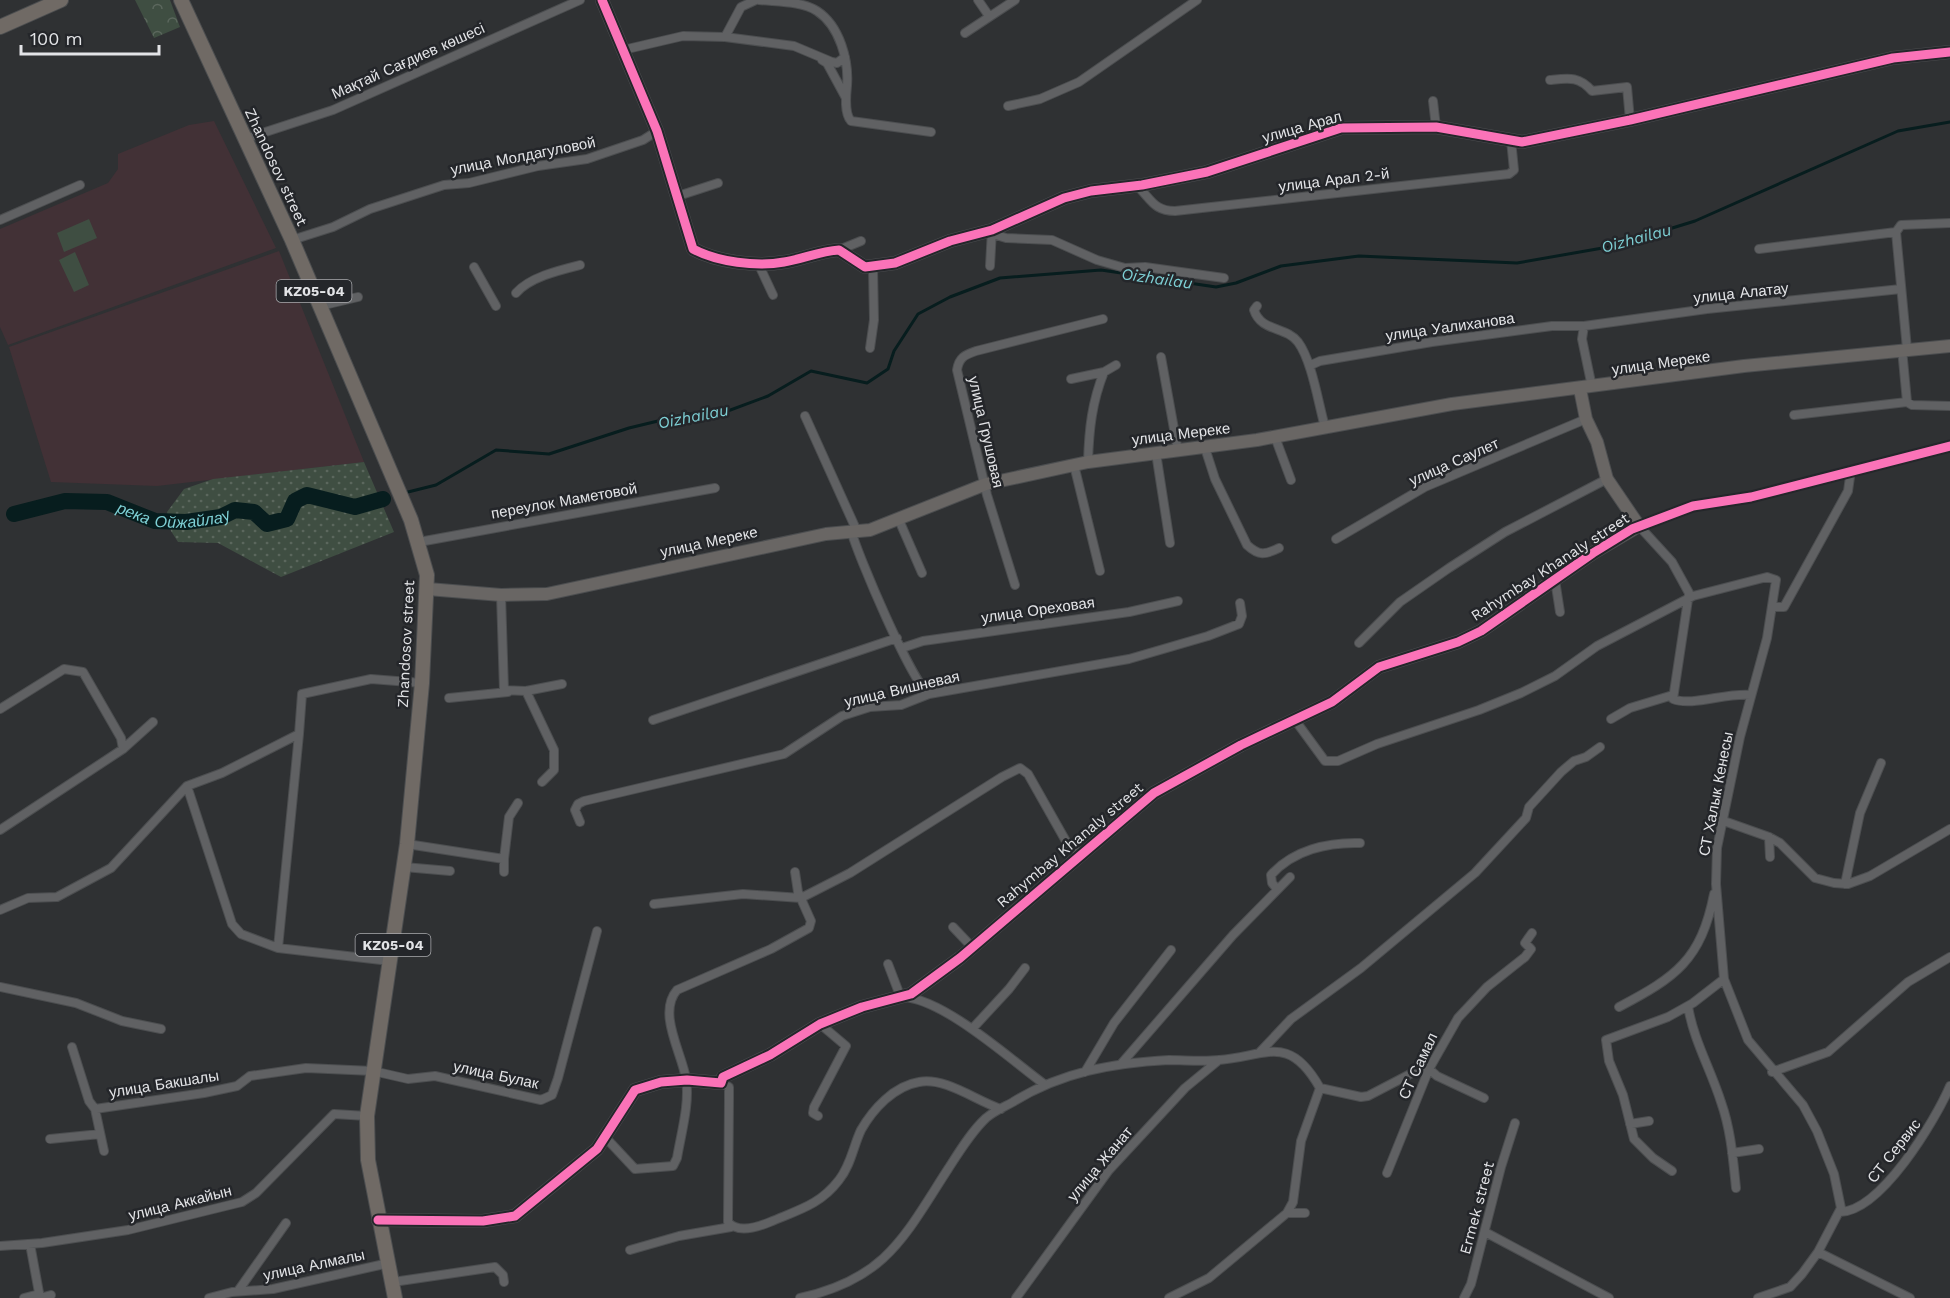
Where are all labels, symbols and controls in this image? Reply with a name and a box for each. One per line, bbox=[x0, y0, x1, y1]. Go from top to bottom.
scale bar bbox=[21, 18, 159, 56]
street label: Мақтай Сағдиев көшесі bbox=[329, 19, 487, 103]
text: 100 m bbox=[30, 28, 83, 49]
street label: Zhandosov street bbox=[241, 105, 311, 229]
street label: улица Арал bbox=[1260, 107, 1344, 147]
street label: улица Молдагуловой bbox=[449, 133, 597, 179]
street label: улица Арал 2-й bbox=[1278, 164, 1390, 196]
water label: Oizhailau bbox=[1599, 220, 1674, 257]
water label: Oizhailau bbox=[1120, 264, 1194, 293]
street label: улица Алатау bbox=[1693, 279, 1790, 307]
road number: KZ05-04 bbox=[276, 280, 352, 302]
street label: улица Уалиханова bbox=[1384, 309, 1516, 345]
street label: улица Мереке bbox=[1611, 347, 1711, 379]
street label: улица Грушовая bbox=[964, 374, 1008, 490]
water label: Oizhailau bbox=[656, 400, 731, 433]
street label: улица Мереке bbox=[1131, 419, 1231, 449]
street label: улица Саулет bbox=[1406, 434, 1502, 490]
street label: переулок Маметовой bbox=[490, 479, 638, 523]
water label: река Ойжайлау bbox=[113, 498, 234, 532]
street label: Rahymbay Khanaly street bbox=[1468, 509, 1633, 625]
street label: улица Мереке bbox=[659, 523, 759, 561]
street label: Zhandosov street bbox=[394, 579, 418, 708]
street label: улица Ореховая bbox=[980, 593, 1096, 627]
street label: улица Вишневая bbox=[843, 667, 961, 711]
street label: СТ Халык Кенесы bbox=[1695, 730, 1737, 858]
street label: Rahymbay Khanaly street bbox=[993, 778, 1147, 911]
road number: KZ05-04 bbox=[356, 934, 430, 956]
street label: СТ Самал bbox=[1395, 1030, 1441, 1102]
street label: улица Булак bbox=[452, 1057, 541, 1093]
street label: улица Бакшалы bbox=[108, 1066, 220, 1102]
street label: СТ Сервис bbox=[1864, 1115, 1925, 1186]
street label: улица Жанат bbox=[1064, 1123, 1137, 1205]
street label: Ermek street bbox=[1456, 1159, 1498, 1256]
street label: улица Аккайын bbox=[127, 1181, 233, 1225]
street label: улица Алмалы bbox=[262, 1245, 366, 1285]

